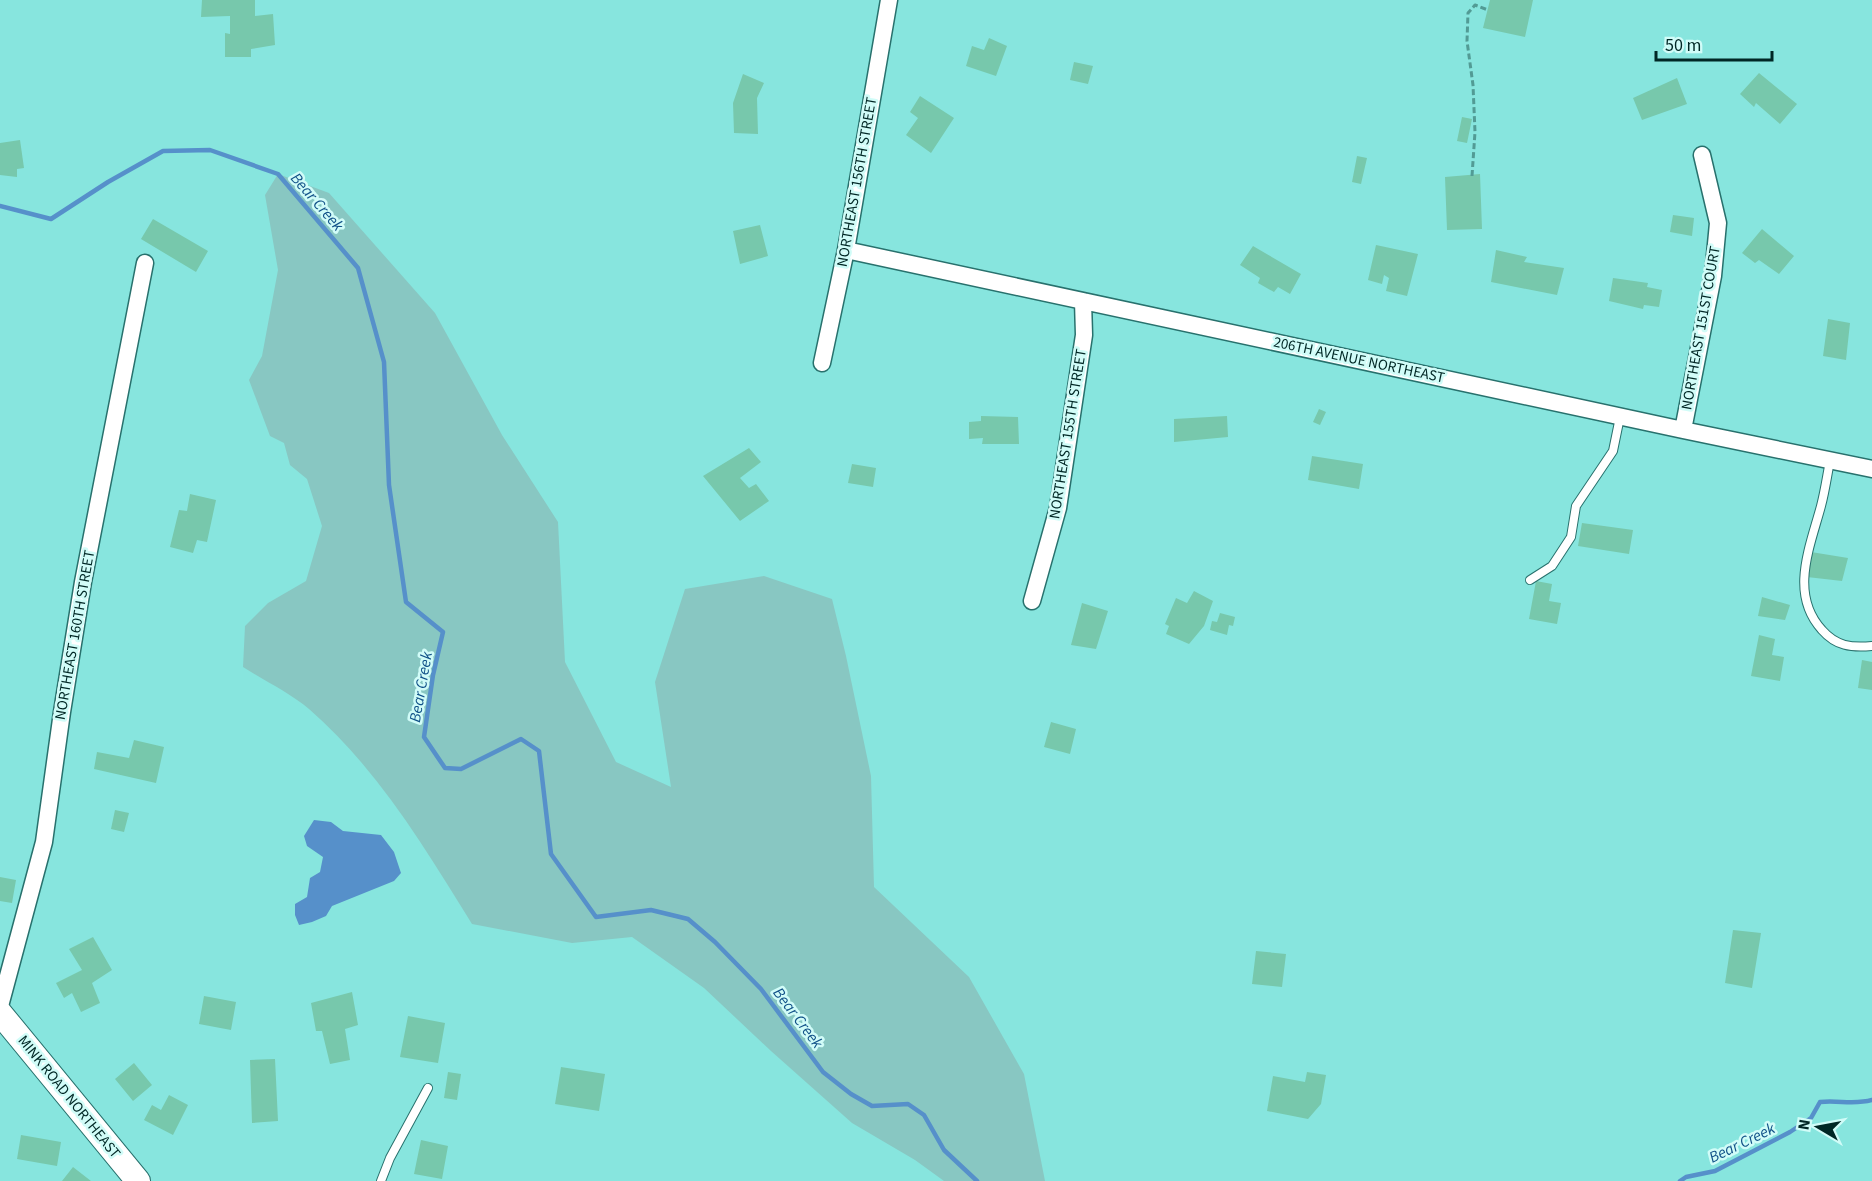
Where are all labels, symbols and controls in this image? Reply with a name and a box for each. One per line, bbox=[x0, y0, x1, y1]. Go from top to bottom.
scale bar bbox=[1656, 24, 1772, 62]
text: 50 m bbox=[1665, 33, 1701, 58]
street label: NORTHEAST 156TH STREET bbox=[832, 96, 882, 268]
water label: Bear Creek bbox=[285, 168, 349, 236]
street label: NORTHEAST 151ST COURT bbox=[1676, 244, 1726, 412]
street label: 206TH AVENUE NORTHEAST bbox=[1271, 332, 1447, 388]
street label: NORTHEAST 155TH STREET bbox=[1044, 347, 1092, 521]
street label: NORTHEAST 160TH STREET bbox=[50, 549, 100, 721]
water label: Bear Creek bbox=[404, 650, 438, 724]
water label: Bear Creek bbox=[768, 983, 828, 1053]
street label: MINK ROAD NORTHEAST bbox=[13, 1031, 125, 1163]
north arrow bbox=[1788, 1097, 1848, 1157]
water label: Bear Creek bbox=[1705, 1117, 1779, 1168]
text: N bbox=[1792, 1117, 1816, 1132]

